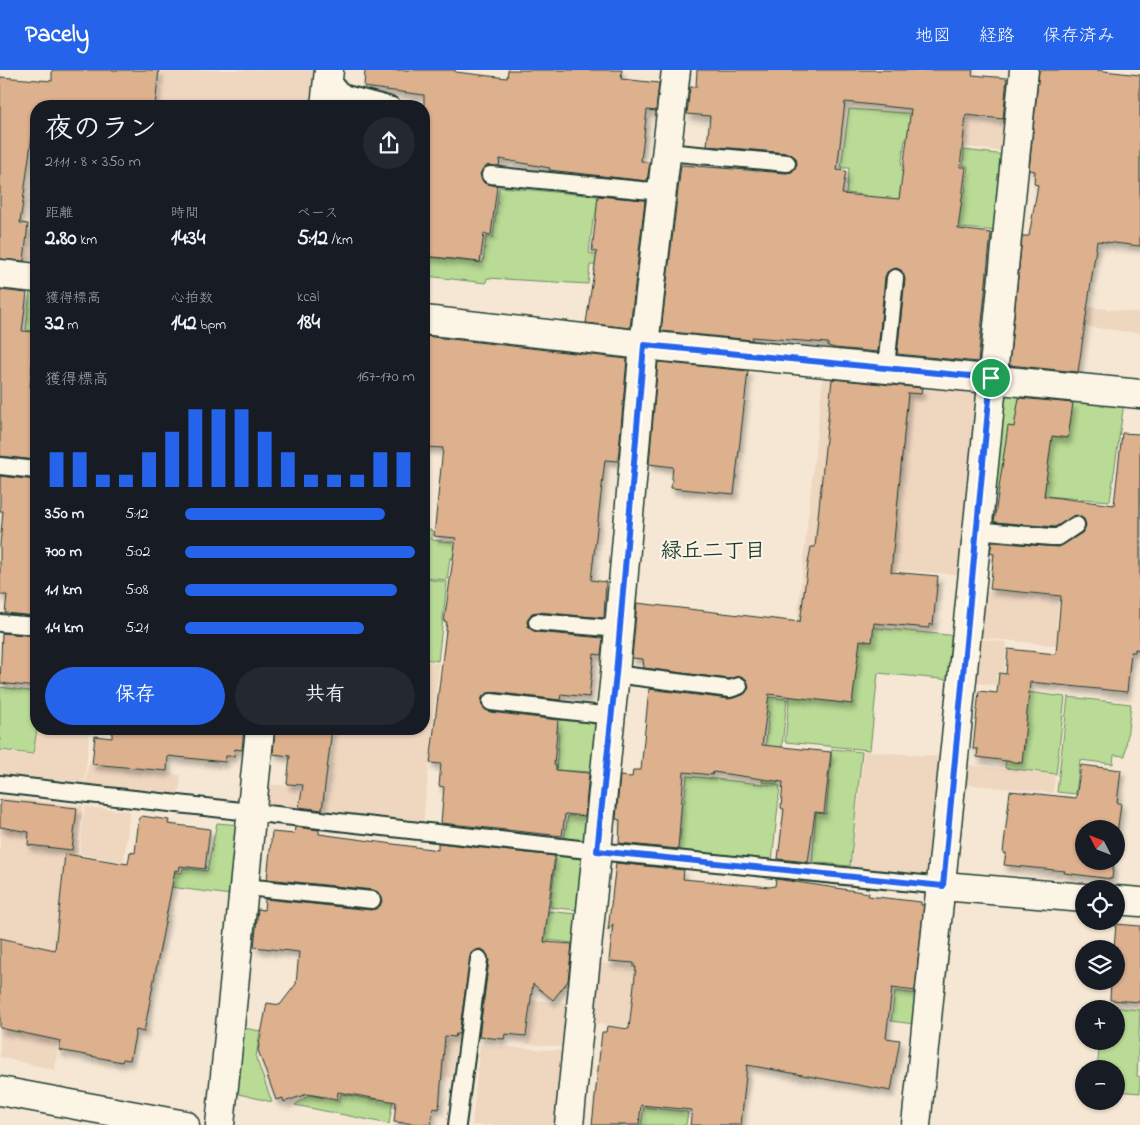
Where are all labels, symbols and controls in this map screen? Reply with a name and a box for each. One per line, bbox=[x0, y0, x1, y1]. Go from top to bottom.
text: Pacely bbox=[25, 18, 89, 53]
text: 地図 bbox=[915, 24, 951, 50]
text: 経路 bbox=[979, 24, 1015, 50]
text: 保存済み bbox=[1043, 24, 1115, 50]
text: 夜のラン bbox=[45, 110, 157, 151]
button: share bbox=[363, 117, 415, 169]
text: 21:11 · 8 × 350 m bbox=[45, 150, 141, 174]
text: 距離 bbox=[45, 203, 73, 224]
text: 時間 bbox=[171, 203, 199, 224]
text: ペース bbox=[297, 203, 338, 224]
text: 2.80 bbox=[45, 224, 77, 254]
text: 14:34 bbox=[171, 224, 205, 254]
text: 5:12 bbox=[297, 224, 328, 254]
text: km bbox=[77, 230, 97, 251]
text: /km bbox=[328, 230, 353, 251]
text: kcal bbox=[297, 287, 319, 308]
text: 獲得標高 bbox=[45, 288, 101, 309]
text: 心拍数 bbox=[171, 288, 213, 309]
text: 184 bbox=[297, 308, 320, 338]
text: 32 bbox=[45, 309, 64, 339]
text: 142 bbox=[171, 309, 197, 339]
text: m bbox=[64, 315, 79, 336]
text: bpm bbox=[197, 315, 226, 336]
pin bbox=[970, 357, 1012, 399]
icon: arrive bbox=[977, 364, 1005, 392]
text: 167–170 m bbox=[357, 365, 415, 389]
text: 獲得標高 bbox=[45, 368, 109, 392]
text: 350 m bbox=[45, 502, 84, 526]
text: 5:12 bbox=[125, 502, 149, 526]
district label: 緑丘二丁目 bbox=[661, 537, 766, 567]
text: 700 m bbox=[45, 540, 82, 564]
text: 5:02 bbox=[125, 540, 150, 564]
text: 1.1 km bbox=[45, 578, 82, 602]
text: 5:08 bbox=[125, 578, 148, 602]
text: 1.4 km bbox=[45, 616, 83, 640]
text: 5:21 bbox=[125, 616, 149, 640]
button: 保存 bbox=[45, 667, 225, 725]
button: 共有 bbox=[235, 667, 415, 725]
north arrow bbox=[1075, 820, 1125, 870]
map controls bbox=[1075, 820, 1125, 1110]
button: locate bbox=[1075, 880, 1125, 930]
button: layers bbox=[1075, 940, 1125, 990]
button: + bbox=[1075, 1000, 1125, 1050]
button: − bbox=[1075, 1060, 1125, 1110]

